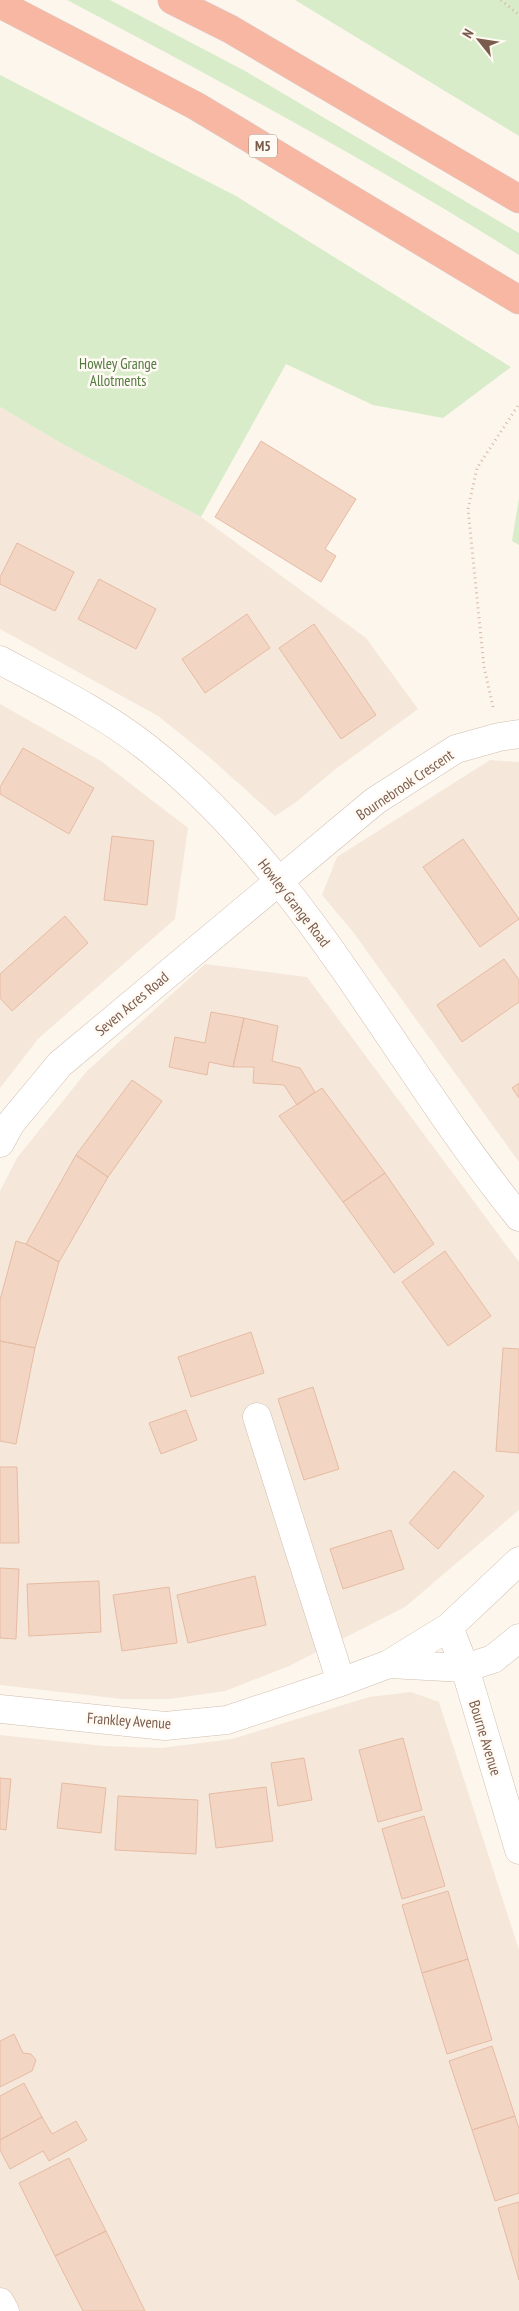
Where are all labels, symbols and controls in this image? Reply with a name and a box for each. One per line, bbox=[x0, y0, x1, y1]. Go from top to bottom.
north arrow bbox=[454, 15, 504, 65]
text: N bbox=[458, 26, 477, 41]
road number: M5 bbox=[249, 134, 277, 158]
park label: Howley Grange Allotments bbox=[79, 354, 157, 390]
street label: Bournebrook Crescent bbox=[352, 745, 457, 824]
street label: Howley Grange Road bbox=[254, 855, 335, 951]
street label: Seven Acres Road bbox=[91, 967, 172, 1040]
street label: Bourne Avenue bbox=[465, 1698, 506, 1778]
street label: Frankley Avenue bbox=[86, 1708, 172, 1733]

